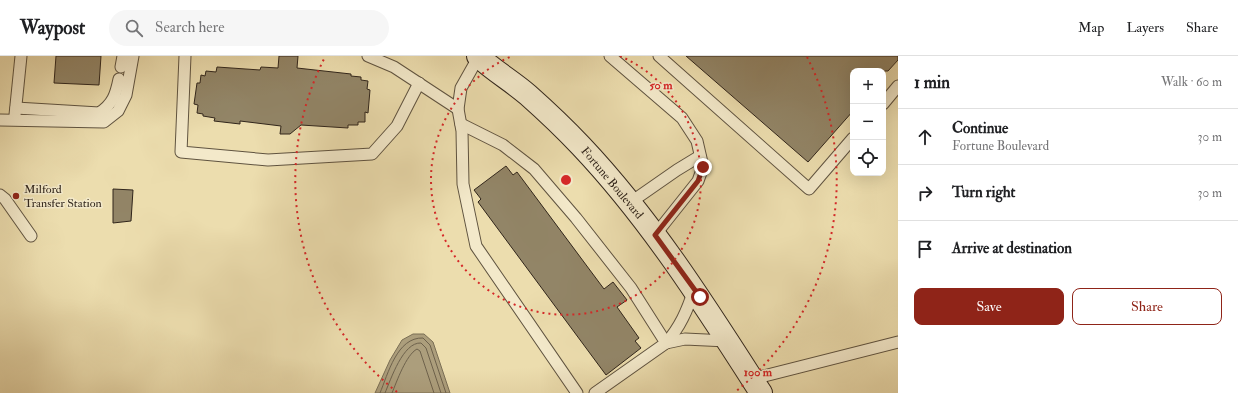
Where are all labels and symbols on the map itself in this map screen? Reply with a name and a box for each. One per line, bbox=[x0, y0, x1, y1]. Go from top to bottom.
text: 50 m bbox=[649, 78, 673, 93]
street label: Fortune Boulevard bbox=[577, 144, 647, 222]
route end bbox=[694, 158, 712, 176]
centre of rings bbox=[559, 173, 573, 187]
place label: Milford Transfer Station bbox=[24, 182, 102, 211]
marker: Milford Transfer Station bbox=[11, 191, 21, 201]
route start bbox=[691, 288, 709, 306]
text: 100 m bbox=[744, 365, 773, 380]

